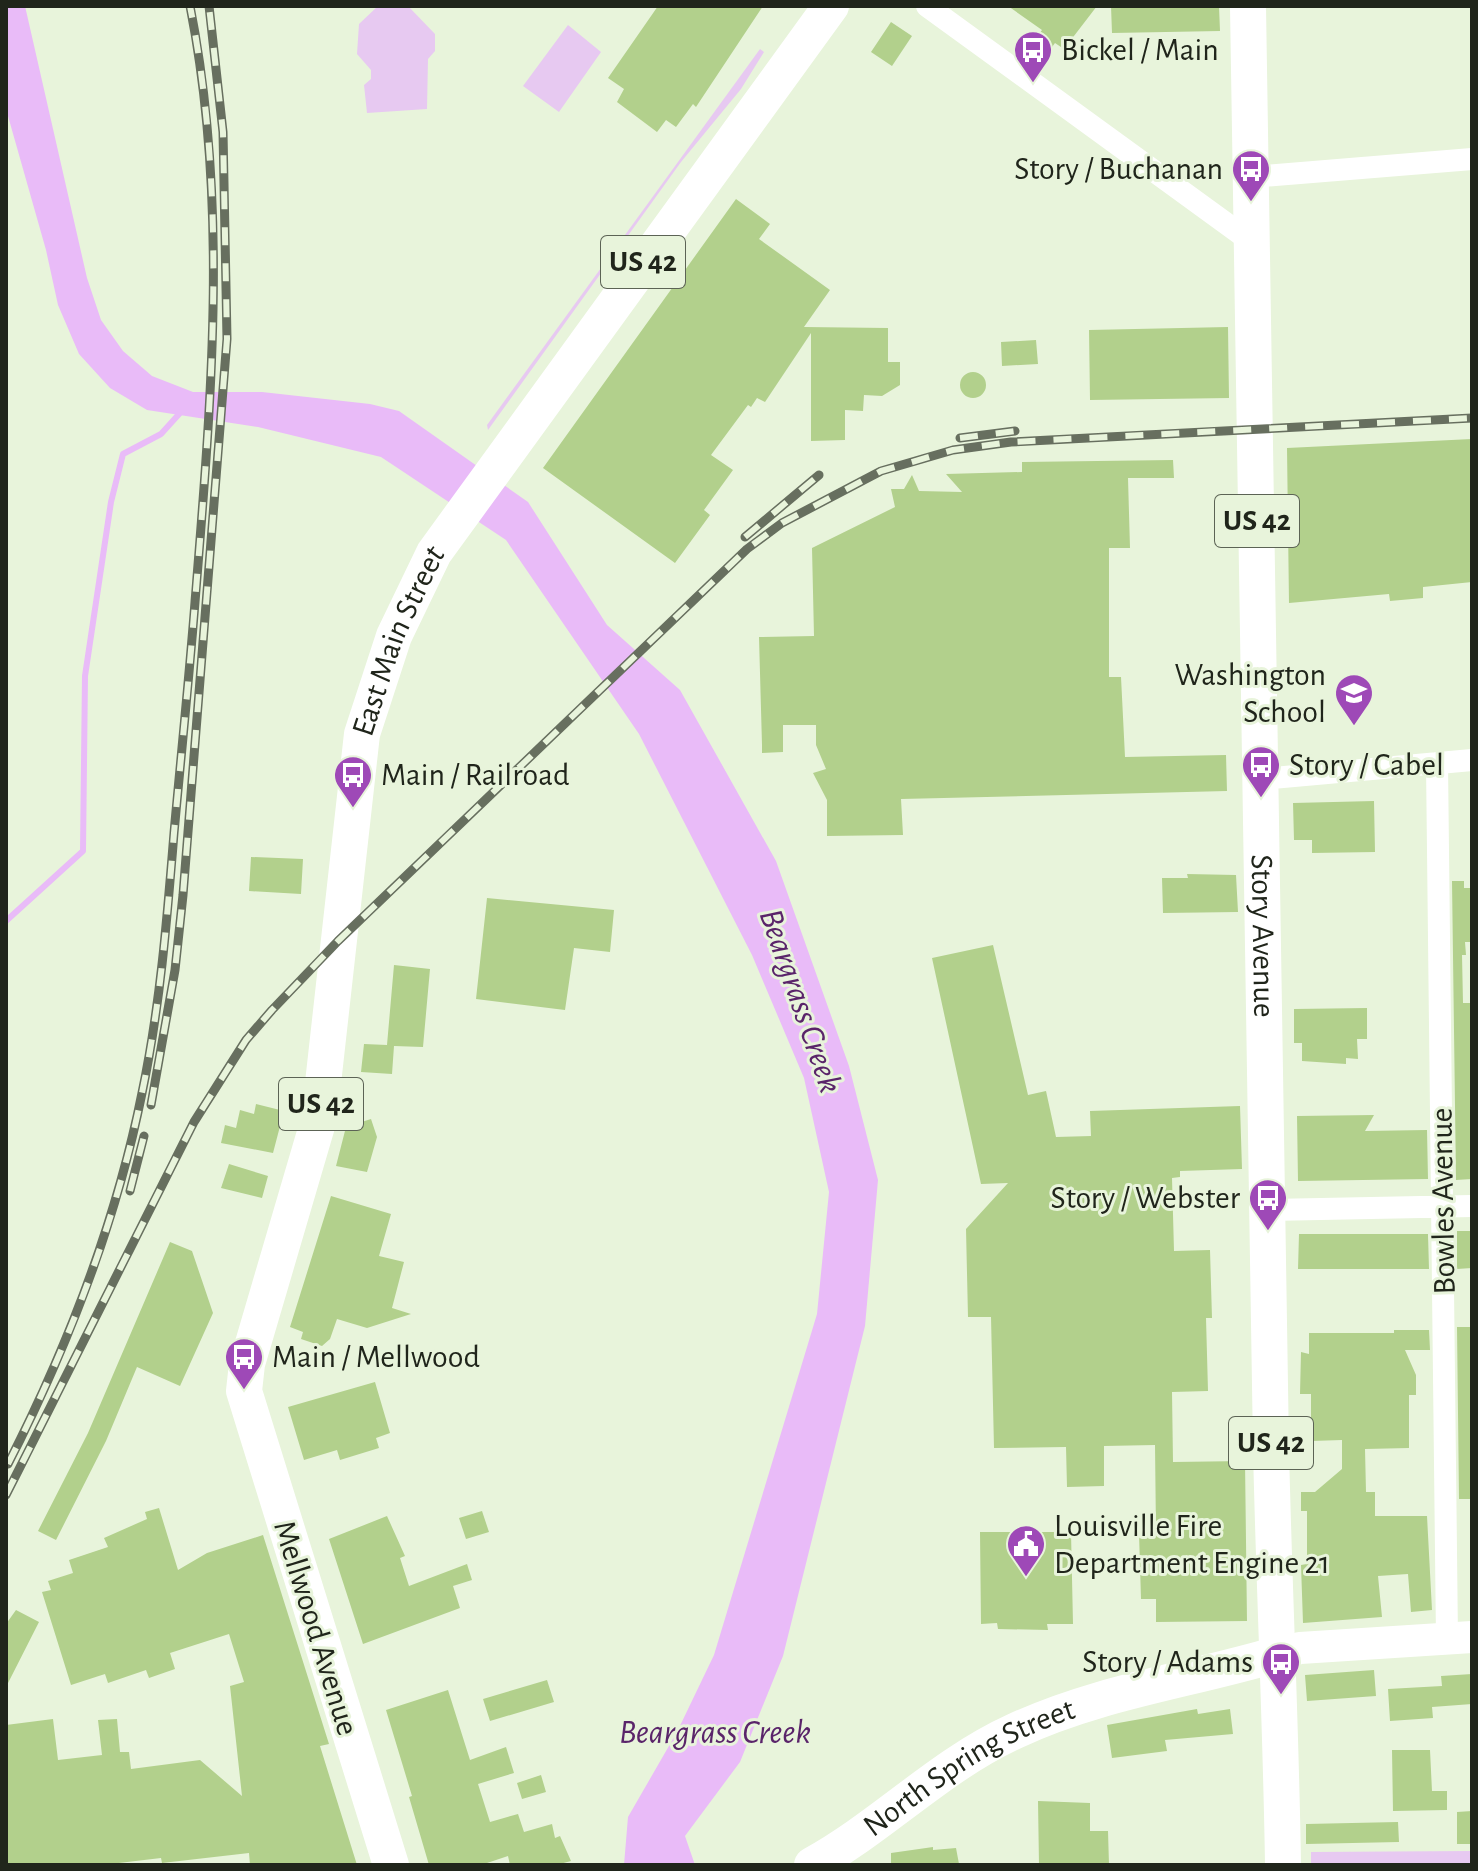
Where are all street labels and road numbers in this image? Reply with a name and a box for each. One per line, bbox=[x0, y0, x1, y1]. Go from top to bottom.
road number: US 42 bbox=[601, 236, 685, 288]
road number: US 42 bbox=[1215, 495, 1299, 547]
street label: East Main Street bbox=[346, 539, 450, 740]
street label: Story Avenue bbox=[1246, 854, 1280, 1018]
road number: US 42 bbox=[279, 1078, 363, 1130]
street label: Bowles Avenue bbox=[1425, 1107, 1461, 1295]
road number: US 42 bbox=[1229, 1417, 1313, 1469]
street label: Mellwood Avenue bbox=[268, 1517, 364, 1739]
street label: North Spring Street bbox=[858, 1693, 1079, 1843]

